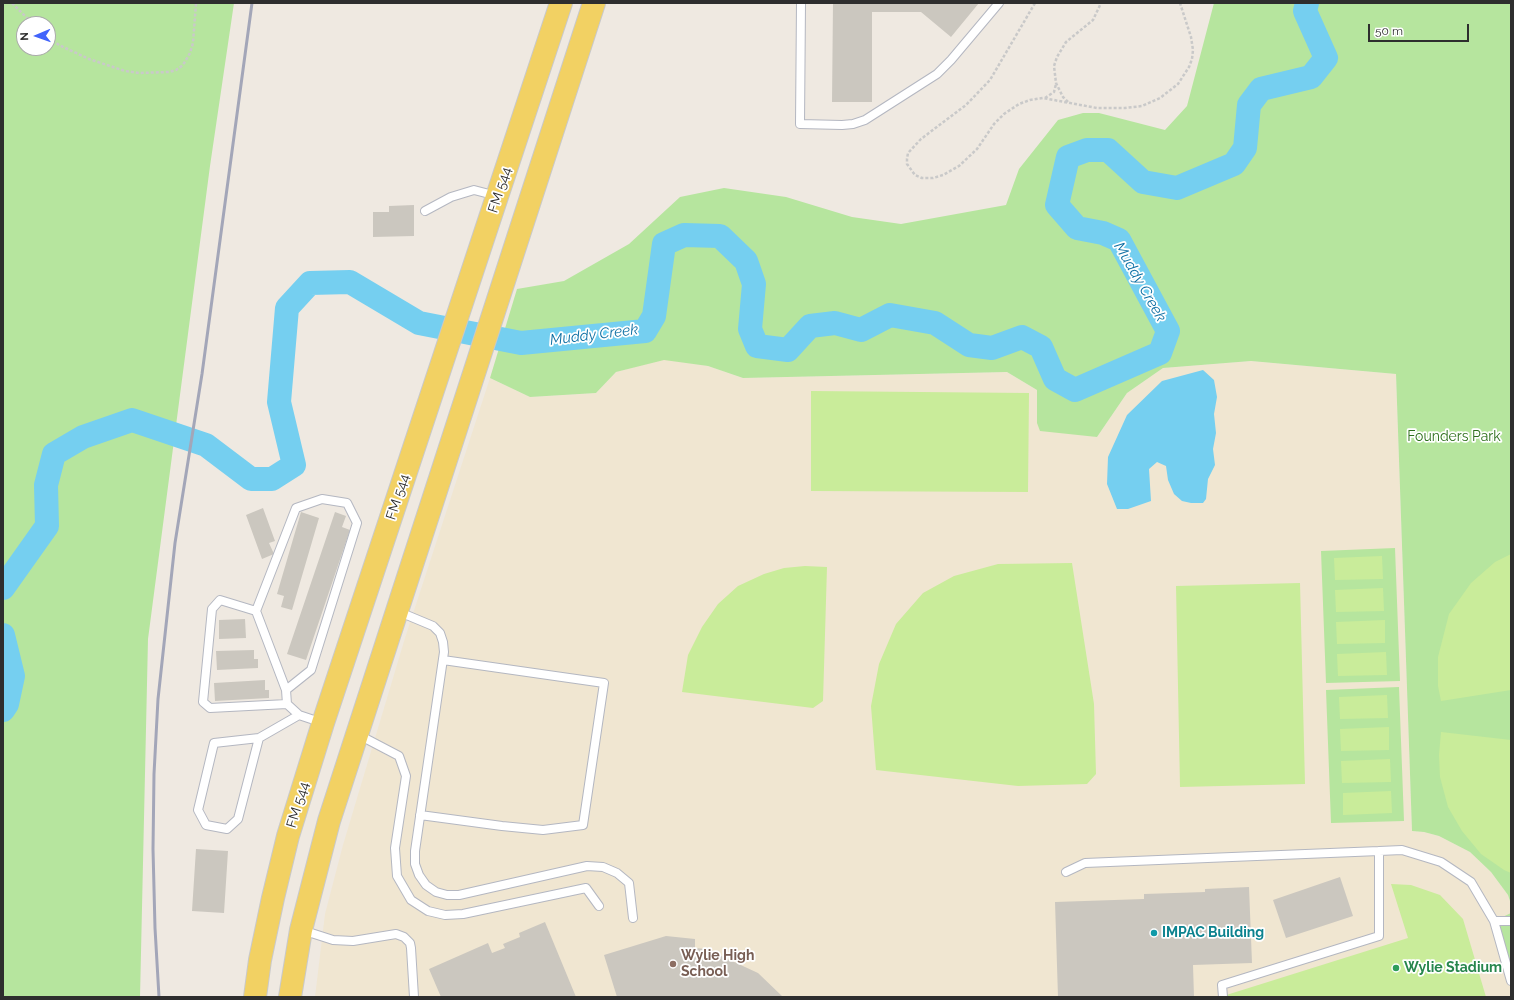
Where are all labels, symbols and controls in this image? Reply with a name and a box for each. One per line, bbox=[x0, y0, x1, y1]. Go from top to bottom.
north arrow bbox=[16, 16, 56, 56]
scale bar bbox=[1370, 16, 1471, 42]
text: 50 m bbox=[1375, 24, 1403, 38]
text: N bbox=[18, 32, 31, 41]
street label: FM 544 bbox=[485, 165, 515, 215]
water label: Muddy Creek bbox=[1110, 239, 1170, 325]
water label: Muddy Creek bbox=[549, 321, 639, 349]
park label: Founders Park bbox=[1407, 429, 1501, 445]
street label: FM 544 bbox=[383, 472, 413, 522]
street label: FM 544 bbox=[283, 780, 313, 830]
place label: IMPAC Building bbox=[1162, 925, 1264, 941]
marker: IMPAC Building bbox=[1149, 928, 1159, 938]
place label: Wylie High School bbox=[681, 948, 754, 980]
marker: Wylie High School bbox=[668, 959, 678, 969]
place label: Wylie Stadium bbox=[1404, 960, 1502, 976]
marker: Wylie Stadium bbox=[1391, 963, 1401, 973]

